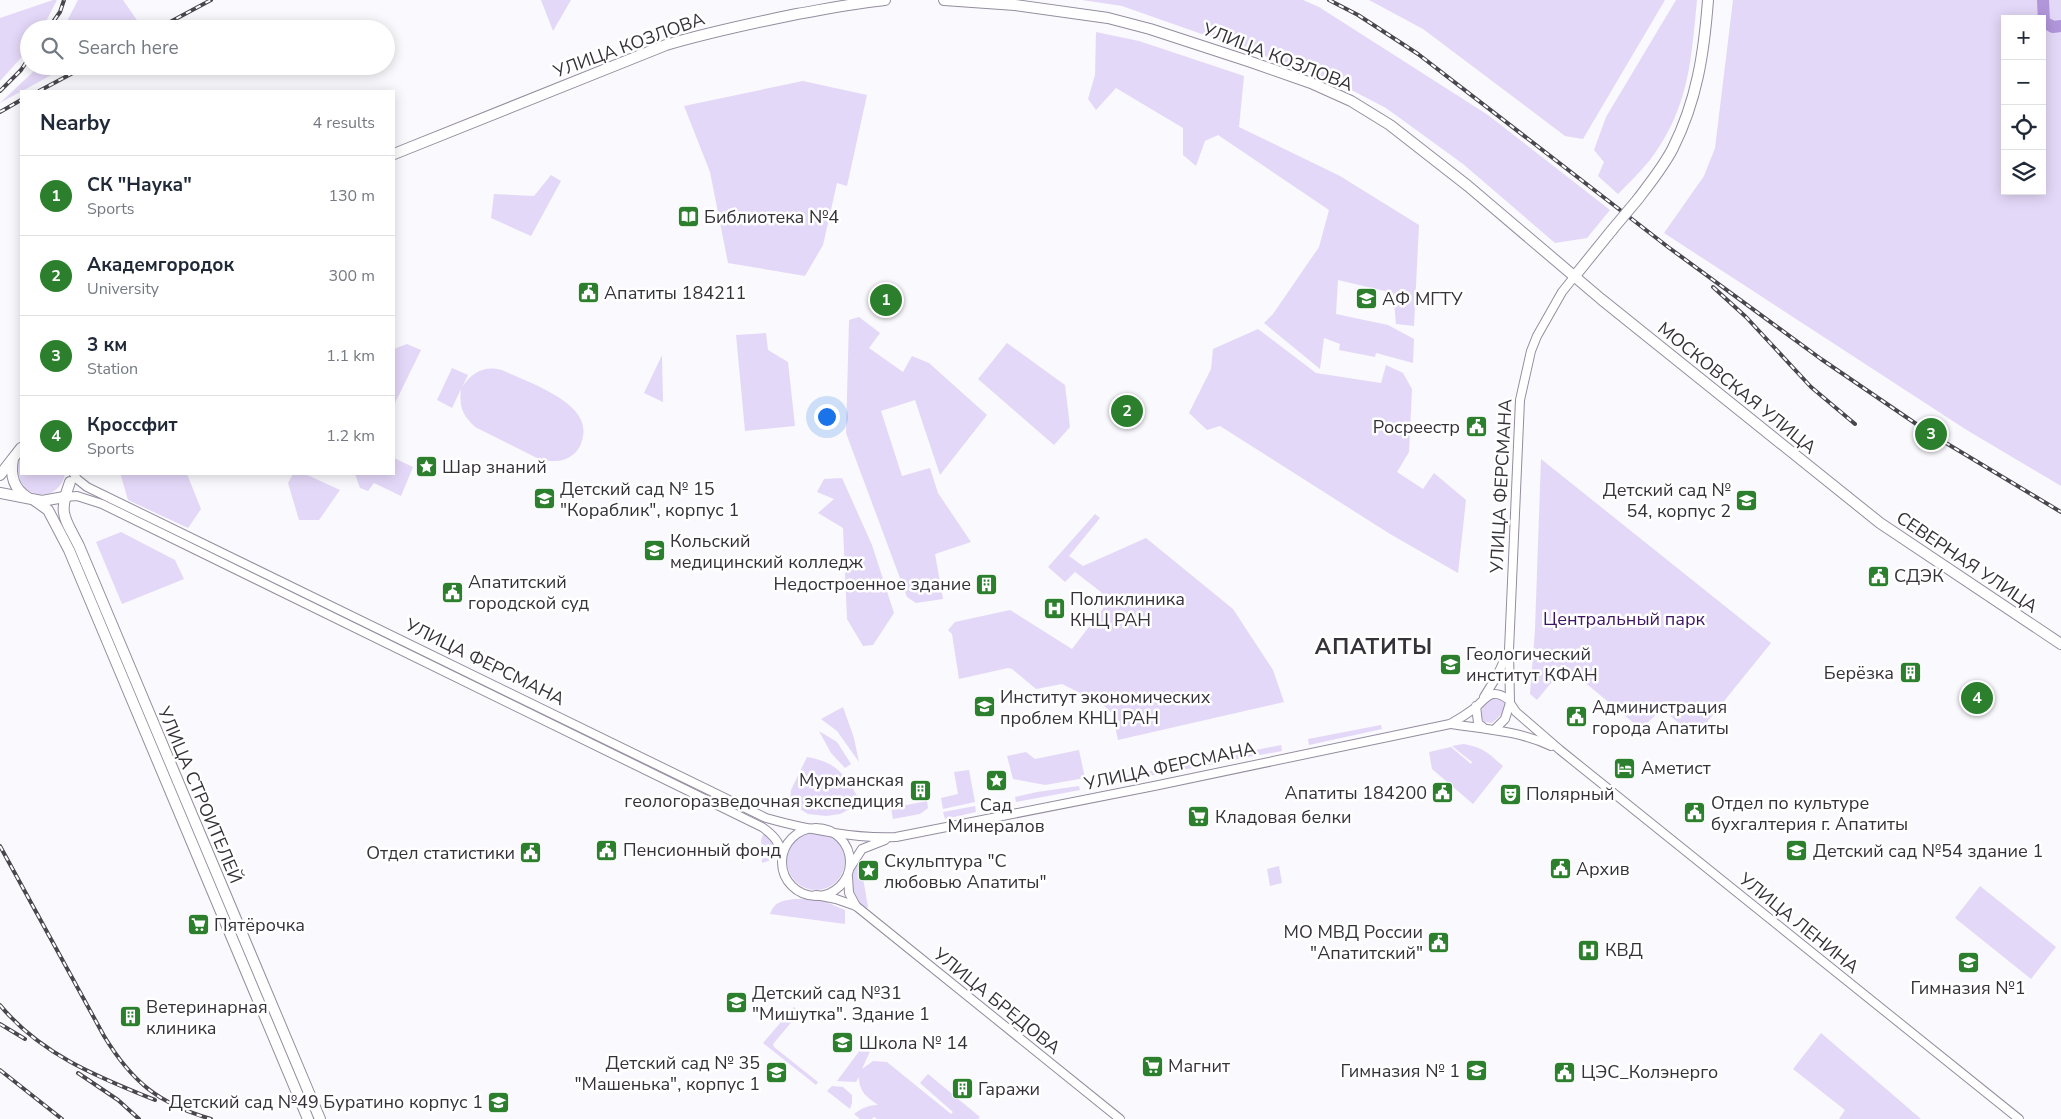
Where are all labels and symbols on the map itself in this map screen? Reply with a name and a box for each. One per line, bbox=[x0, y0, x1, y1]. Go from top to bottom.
street label: УЛИЦА КОЗЛОВА bbox=[549, 7, 708, 84]
street label: УЛИЦА КОЗЛОВА bbox=[1199, 17, 1357, 97]
library icon: Библиотека №4 bbox=[676, 205, 700, 229]
place label: Библиотека №4 bbox=[704, 205, 839, 229]
public building icon: Апатиты 184211 bbox=[576, 281, 600, 305]
place label: Апатиты 184211 bbox=[604, 281, 746, 305]
pin: 1 bbox=[870, 281, 902, 319]
school or university icon: АФ МГТУ bbox=[1354, 287, 1378, 311]
place label: АФ МГТУ bbox=[1382, 287, 1463, 311]
street label: МОСКОВСКАЯ УЛИЦА bbox=[1653, 317, 1821, 459]
pin: 2 bbox=[1111, 392, 1143, 430]
street label: УЛИЦА ФЕРСМАНА bbox=[1484, 398, 1518, 575]
your location bbox=[814, 404, 840, 430]
place label: Росреестр bbox=[1373, 415, 1460, 439]
public building icon: Росреестр bbox=[1464, 415, 1488, 439]
pin: 3 bbox=[1915, 415, 1947, 453]
place icon: Шар знаний bbox=[414, 455, 438, 479]
place label: Шар знаний bbox=[442, 455, 547, 479]
place label: Детский сад № 15 "Кораблик", корпус 1 bbox=[560, 477, 739, 522]
place label: Детский сад № 54, корпус 2 bbox=[1603, 478, 1731, 523]
school or university icon: Детский сад № 15 "Кораблик", корпус 1 bbox=[532, 487, 556, 511]
school or university icon: Детский сад № 54, корпус 2 bbox=[1735, 488, 1759, 512]
street label: СЕВЕРНАЯ УЛИЦА bbox=[1892, 506, 2042, 618]
place label: Кольский медицинский колледж bbox=[670, 529, 864, 574]
school or university icon: Кольский медицинский колледж bbox=[642, 539, 666, 563]
public building icon: СДЭК bbox=[1866, 564, 1890, 588]
place label: СДЭК bbox=[1894, 564, 1944, 588]
place label: Апатитский городской суд bbox=[468, 570, 590, 615]
place label: Недостроенное здание bbox=[774, 572, 971, 596]
building icon: Недостроенное здание bbox=[975, 572, 999, 596]
public building icon: Апатитский городской суд bbox=[440, 580, 464, 604]
place label: Поликлиника КНЦ РАН bbox=[1070, 587, 1185, 632]
hospital icon: Поликлиника КНЦ РАН bbox=[1042, 597, 1066, 621]
park label: Центральный парк bbox=[1543, 607, 1706, 631]
street label: УЛИЦА ФЕРСМАНА bbox=[400, 613, 569, 711]
district label: АПАТИТЫ bbox=[1315, 632, 1433, 662]
place label: Геологический институт КФАН bbox=[1466, 642, 1598, 687]
school or university icon: Геологический институт КФАН bbox=[1438, 652, 1462, 676]
place label: Берёзка bbox=[1824, 661, 1894, 685]
building icon: Берёзка bbox=[1898, 661, 1922, 685]
pin: 4 bbox=[1961, 679, 1993, 717]
place label: Институт экономических проблем КНЦ РАН bbox=[1000, 685, 1211, 730]
school or university icon: Институт экономических проблем КНЦ РАН bbox=[972, 695, 996, 719]
place label: Администрация города Апатиты bbox=[1592, 695, 1729, 740]
street label: УЛИЦА СТРОИТЕЛЕЙ bbox=[151, 702, 248, 887]
public building icon: Администрация города Апатиты bbox=[1564, 705, 1588, 729]
street label: УЛИЦА ФЕРСМАНА bbox=[1081, 736, 1258, 796]
hotel icon: Аметист bbox=[1613, 756, 1637, 780]
place label: Аметист bbox=[1641, 756, 1711, 780]
place label: Мурманская геологоразведочная экспедиция bbox=[624, 768, 904, 813]
place icon: Сад Минералов bbox=[984, 768, 1008, 792]
building icon: Мурманская геологоразведочная экспедиция bbox=[908, 778, 932, 802]
place label: Апатиты 184200 bbox=[1285, 781, 1427, 805]
public building icon: Апатиты 184200 bbox=[1431, 781, 1455, 805]
theatre icon: Полярный bbox=[1498, 782, 1522, 806]
place label: Полярный bbox=[1526, 782, 1615, 806]
place label: Отдел по культуре бухгалтерия г. Апатиты bbox=[1711, 791, 1908, 836]
place label: Сад Минералов bbox=[948, 793, 1045, 838]
public building icon: Отдел по культуре бухгалтерия г. Апатиты bbox=[1683, 801, 1707, 825]
supermarket icon: Кладовая белки bbox=[1187, 805, 1211, 829]
place label: Кладовая белки bbox=[1215, 805, 1352, 829]
public building icon: Пенсионный фонд bbox=[595, 838, 619, 862]
place label: Пенсионный фонд bbox=[623, 838, 782, 862]
school or university icon: Детский сад №54 здание 1 bbox=[1785, 839, 1809, 863]
place label: Детский сад №54 здание 1 bbox=[1813, 839, 2043, 863]
place label: Отдел статистики bbox=[366, 841, 515, 865]
public building icon: Отдел статистики bbox=[519, 841, 543, 865]
place label: Скульптура "С любовью Апатиты" bbox=[884, 849, 1047, 894]
public building icon: Архив bbox=[1548, 857, 1572, 881]
place label: Архив bbox=[1576, 857, 1630, 881]
place icon: Скульптура "С любовью Апатиты" bbox=[856, 859, 880, 883]
street label: УЛИЦА ЛЕНИНА bbox=[1733, 867, 1864, 979]
supermarket icon: Пятёрочка bbox=[186, 913, 210, 937]
place label: Пятёрочка bbox=[214, 913, 305, 937]
place label: МО МВД России "Апатитский" bbox=[1284, 920, 1423, 965]
public building icon: МО МВД России "Апатитский" bbox=[1427, 930, 1451, 954]
hospital icon: КВД bbox=[1577, 938, 1601, 962]
place label: КВД bbox=[1605, 938, 1643, 962]
street label: УЛИЦА БРЕДОВА bbox=[928, 942, 1066, 1060]
school or university icon: Гимназия №1 bbox=[1956, 951, 1980, 975]
place label: Гимназия №1 bbox=[1911, 976, 2025, 1000]
place label: Детский сад №31 "Мишутка". Здание 1 bbox=[752, 981, 930, 1026]
school or university icon: Детский сад №31 "Мишутка". Здание 1 bbox=[724, 991, 748, 1015]
place label: Ветеринарная клиника bbox=[146, 995, 268, 1040]
building icon: Ветеринарная клиника bbox=[118, 1005, 142, 1029]
school or university icon: Школа № 14 bbox=[831, 1031, 855, 1055]
place label: Школа № 14 bbox=[859, 1031, 968, 1055]
place label: Детский сад № 35 "Машенька", корпус 1 bbox=[574, 1051, 760, 1096]
supermarket icon: Магнит bbox=[1140, 1054, 1164, 1078]
place label: Магнит bbox=[1168, 1054, 1230, 1078]
place label: Гимназия № 1 bbox=[1340, 1059, 1460, 1083]
school or university icon: Гимназия № 1 bbox=[1464, 1059, 1488, 1083]
public building icon: ЦЭС_Колэнерго bbox=[1553, 1060, 1577, 1084]
place label: ЦЭС_Колэнерго bbox=[1581, 1060, 1718, 1084]
school or university icon: Детский сад № 35 "Машенька", корпус 1 bbox=[764, 1061, 788, 1085]
building icon: Гаражи bbox=[950, 1077, 974, 1101]
place label: Гаражи bbox=[978, 1077, 1040, 1101]
place label: Детский сад №49 Буратино корпус 1 bbox=[169, 1090, 483, 1114]
school or university icon: Детский сад №49 Буратино корпус 1 bbox=[487, 1090, 511, 1114]

